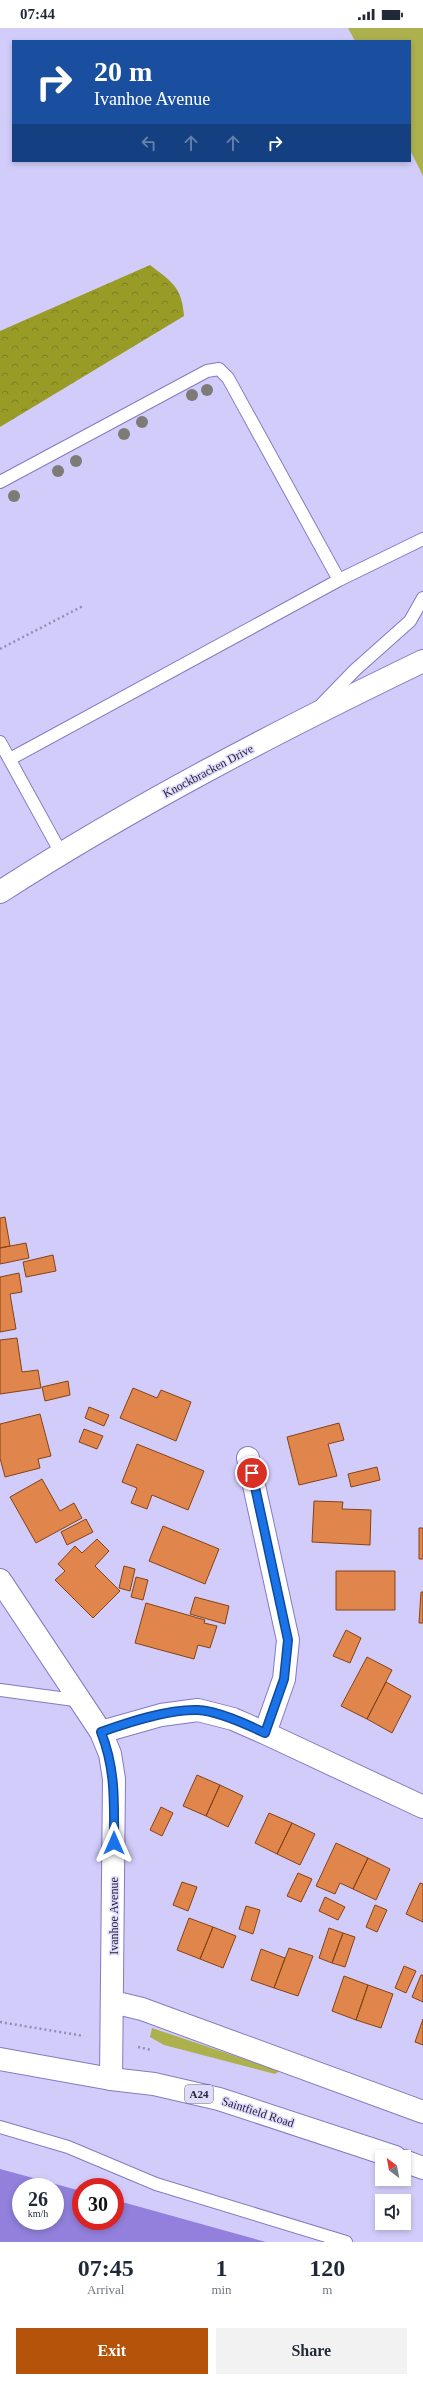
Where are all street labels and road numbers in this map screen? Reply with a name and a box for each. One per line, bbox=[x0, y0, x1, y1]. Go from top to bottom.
street label: Knockbracken Drive bbox=[160, 741, 256, 801]
street label: Ivanhoe Avenue bbox=[107, 1877, 121, 1955]
road number: A24 bbox=[185, 2085, 213, 2103]
street label: Saintfield Road bbox=[220, 2094, 296, 2130]

